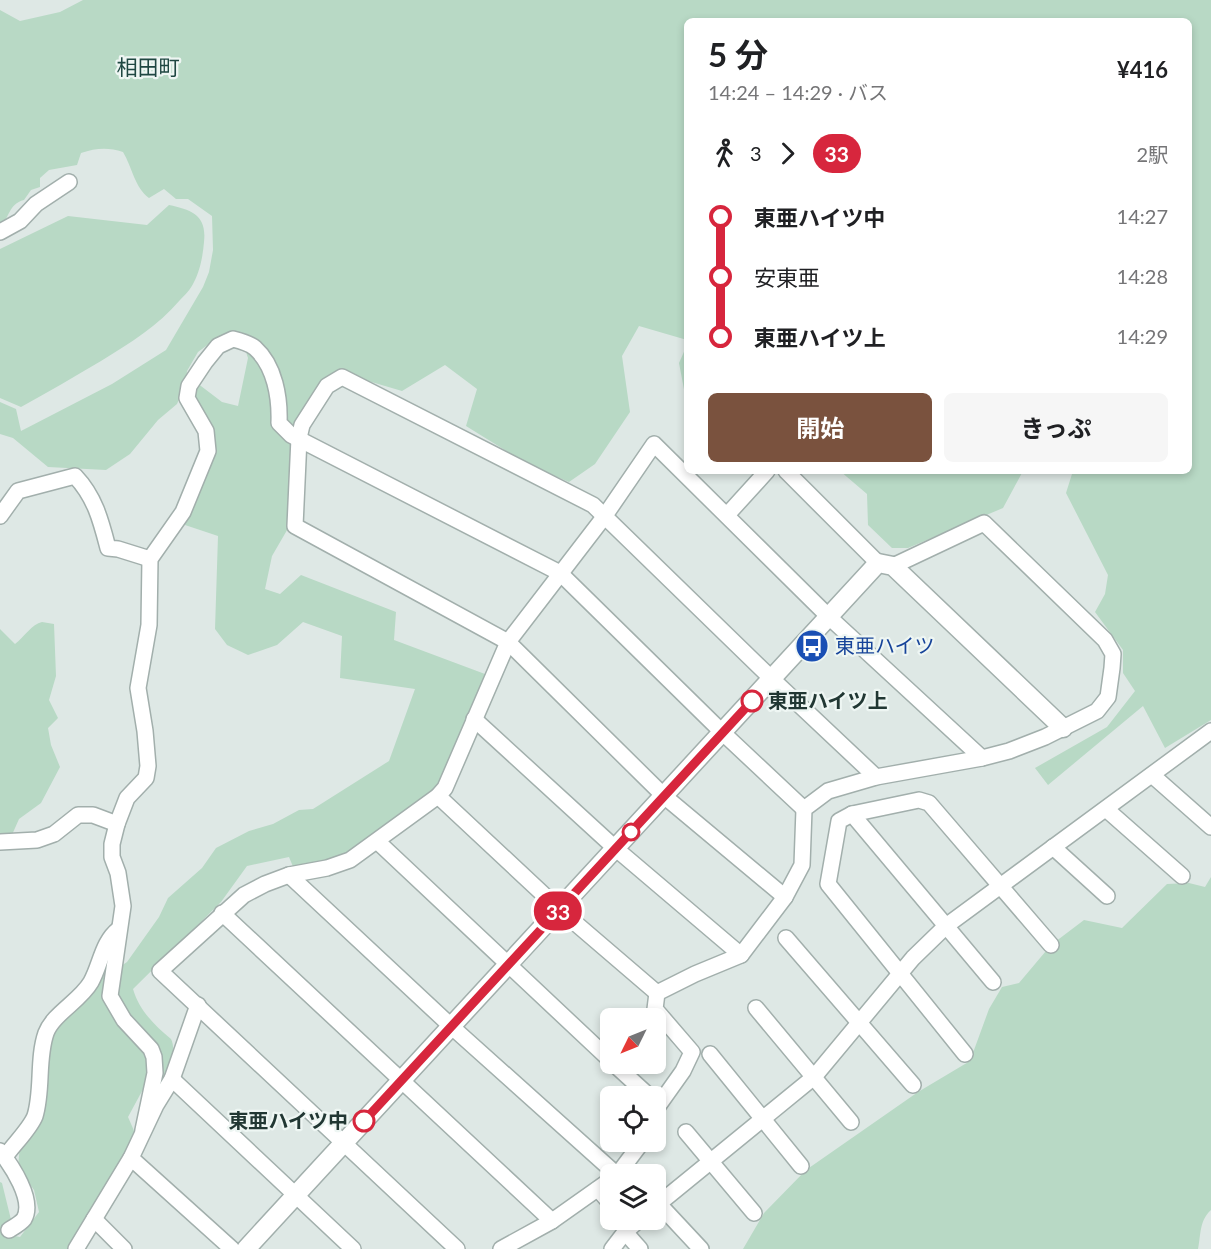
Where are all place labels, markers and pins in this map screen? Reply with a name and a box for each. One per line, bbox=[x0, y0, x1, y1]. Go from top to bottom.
bus stop icon: 東亜ハイツ bbox=[794, 628, 830, 664]
place label: 東亜ハイツ bbox=[835, 633, 935, 657]
place label: 東亜ハイツ上 bbox=[768, 688, 888, 712]
marker: 東亜ハイツ上 bbox=[741, 690, 763, 712]
unlabelled marker bbox=[622, 823, 640, 841]
place label: 東亜ハイツ中 bbox=[228, 1108, 348, 1132]
marker: 東亜ハイツ中 bbox=[353, 1110, 375, 1132]

